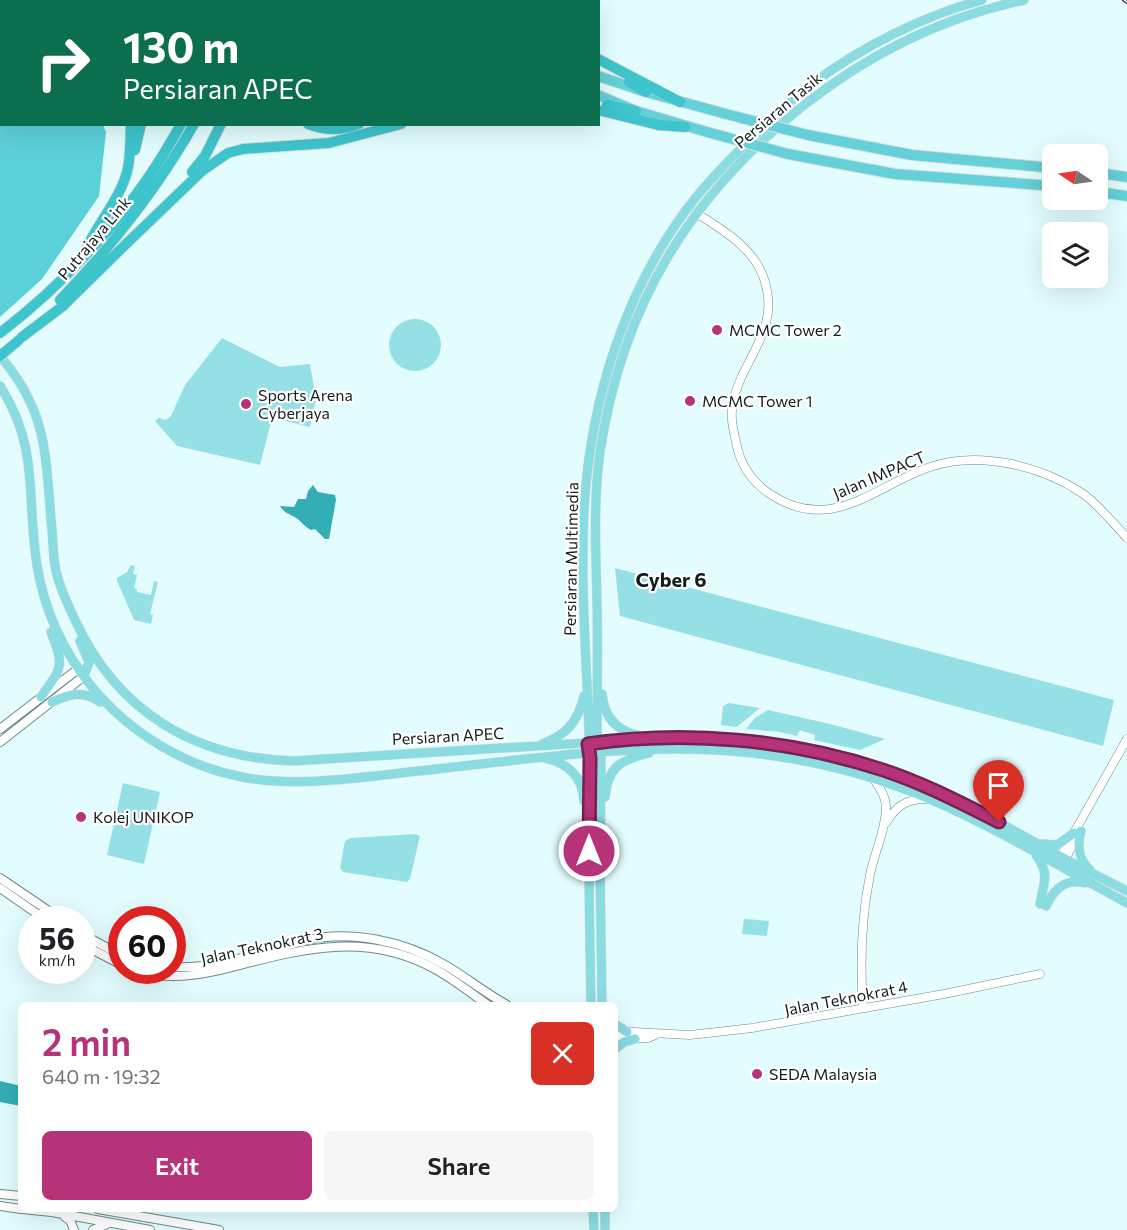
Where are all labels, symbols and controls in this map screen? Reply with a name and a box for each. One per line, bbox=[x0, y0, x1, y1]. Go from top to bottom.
text: 130 m bbox=[123, 20, 239, 72]
icon: right bbox=[24, 24, 102, 102]
street label: Persiaran Tasik bbox=[730, 67, 825, 152]
text: Persiaran APEC bbox=[123, 72, 313, 105]
north arrow bbox=[1042, 144, 1108, 210]
map controls bbox=[1042, 144, 1108, 288]
street label: Putrajaya Link bbox=[53, 192, 134, 283]
button: layers bbox=[1042, 222, 1108, 288]
place label: MCMC Tower 2 bbox=[729, 320, 842, 339]
marker: MCMC Tower 2 bbox=[710, 323, 724, 337]
place label: Sports Arena Cyberjaya bbox=[258, 385, 353, 422]
place label: MCMC Tower 1 bbox=[702, 391, 813, 410]
marker: MCMC Tower 1 bbox=[683, 394, 697, 408]
marker: Sports Arena Cyberjaya bbox=[239, 397, 253, 411]
street label: Jalan IMPACT bbox=[830, 447, 928, 503]
street label: Persiaran Multimedia bbox=[560, 482, 581, 636]
district label: Cyber 6 bbox=[635, 567, 707, 591]
street label: Persiaran APEC bbox=[391, 723, 505, 748]
pin bbox=[973, 760, 1024, 822]
icon: arrive bbox=[982, 769, 1015, 802]
place label: Kolej UNIKOP bbox=[93, 807, 194, 826]
marker: Kolej UNIKOP bbox=[74, 810, 88, 824]
position arrow bbox=[557, 819, 621, 883]
speed limit sign: 60 bbox=[108, 906, 186, 984]
text: 56 bbox=[39, 919, 75, 956]
street label: Jalan Teknokrat 3 bbox=[199, 923, 325, 968]
text: km/h bbox=[39, 951, 75, 969]
street label: Jalan Teknokrat 4 bbox=[783, 976, 909, 1019]
text: 2 min bbox=[42, 1019, 131, 1063]
button: close bbox=[531, 1022, 594, 1085]
text: 640 m · 19:32 bbox=[42, 1064, 161, 1088]
place label: SEDA Malaysia bbox=[769, 1064, 877, 1083]
marker: SEDA Malaysia bbox=[750, 1067, 764, 1081]
button: Exit bbox=[42, 1131, 312, 1200]
button: Share bbox=[324, 1131, 594, 1200]

